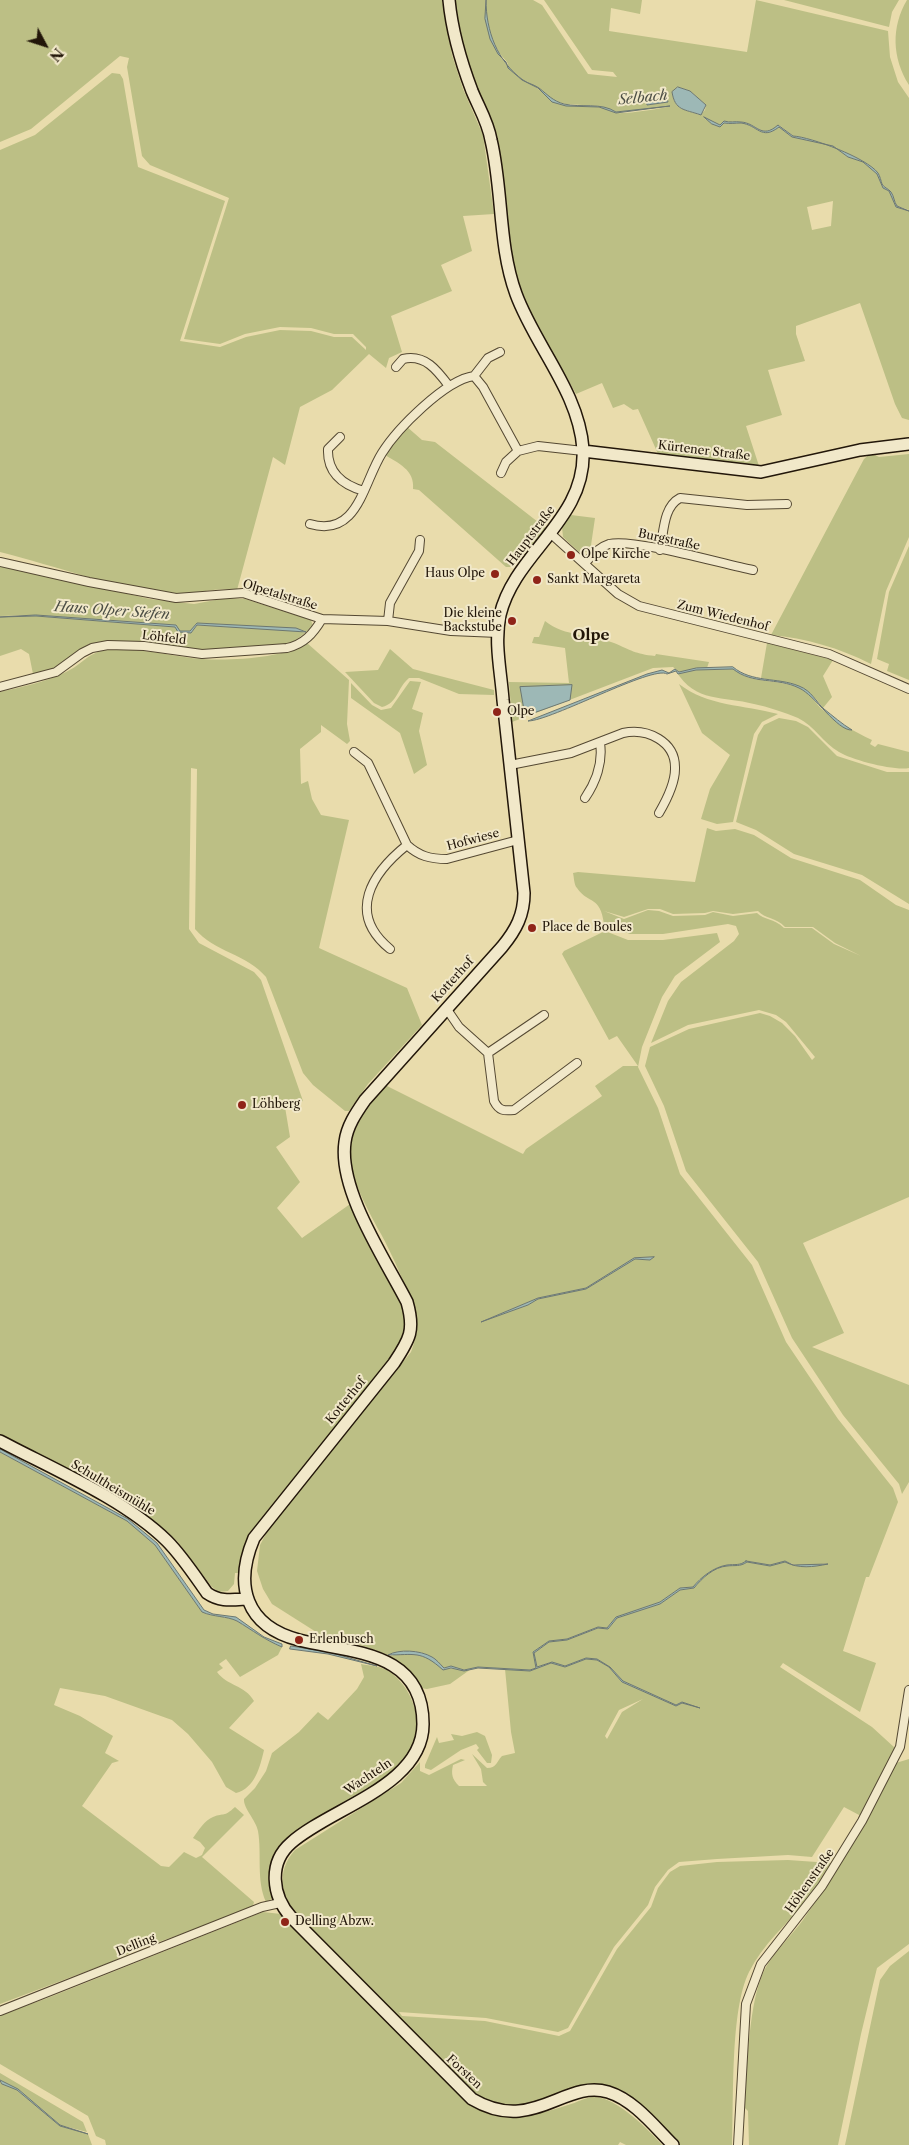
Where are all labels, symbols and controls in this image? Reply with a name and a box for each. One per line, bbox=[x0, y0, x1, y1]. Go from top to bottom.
north arrow bbox=[20, 20, 70, 70]
text: N bbox=[46, 44, 67, 65]
water label: Selbach bbox=[618, 87, 668, 109]
street label: Kürtener Straße bbox=[657, 438, 751, 464]
street label: Hauptstraße bbox=[504, 503, 558, 569]
street label: Burgstraße bbox=[637, 526, 701, 554]
place label: Olpe Kirche bbox=[581, 548, 650, 562]
marker: Olpe Kirche bbox=[565, 549, 577, 561]
place label: Haus Olpe bbox=[425, 567, 485, 581]
marker: Haus Olpe bbox=[489, 568, 501, 580]
place label: Sankt Margareta bbox=[547, 573, 640, 587]
marker: Sankt Margareta bbox=[531, 574, 543, 586]
street label: Olpetalstraße bbox=[241, 577, 319, 613]
street label: Zum Wiedenhof bbox=[676, 598, 770, 634]
water label: Haus Olper Siefen bbox=[54, 599, 170, 623]
place label: Die kleine Backstube bbox=[443, 607, 502, 635]
marker: Die kleine Backstube bbox=[506, 615, 518, 627]
district label: Olpe bbox=[572, 627, 610, 645]
street label: Löhfeld bbox=[141, 628, 187, 648]
place label: Olpe bbox=[507, 705, 535, 719]
marker: Olpe bbox=[491, 706, 503, 718]
street label: Hofwiese bbox=[445, 826, 501, 854]
place label: Place de Boules bbox=[542, 921, 632, 935]
marker: Place de Boules bbox=[526, 922, 538, 934]
street label: Kotterhof bbox=[429, 955, 477, 1005]
place label: Löhberg bbox=[252, 1098, 300, 1112]
marker: Löhberg bbox=[236, 1099, 248, 1111]
street label: Kotterhof bbox=[323, 1375, 369, 1427]
street label: Schultheismühle bbox=[68, 1457, 158, 1519]
place label: Erlenbusch bbox=[309, 1633, 374, 1647]
marker: Erlenbusch bbox=[293, 1634, 305, 1646]
street label: Wachteln bbox=[341, 1756, 395, 1798]
street label: Höhenstraße bbox=[783, 1846, 837, 1916]
place label: Delling Abzw. bbox=[295, 1915, 374, 1929]
marker: Delling Abzw. bbox=[279, 1916, 291, 1928]
street label: Delling bbox=[114, 1931, 158, 1959]
street label: Forsten bbox=[443, 2052, 485, 2092]

